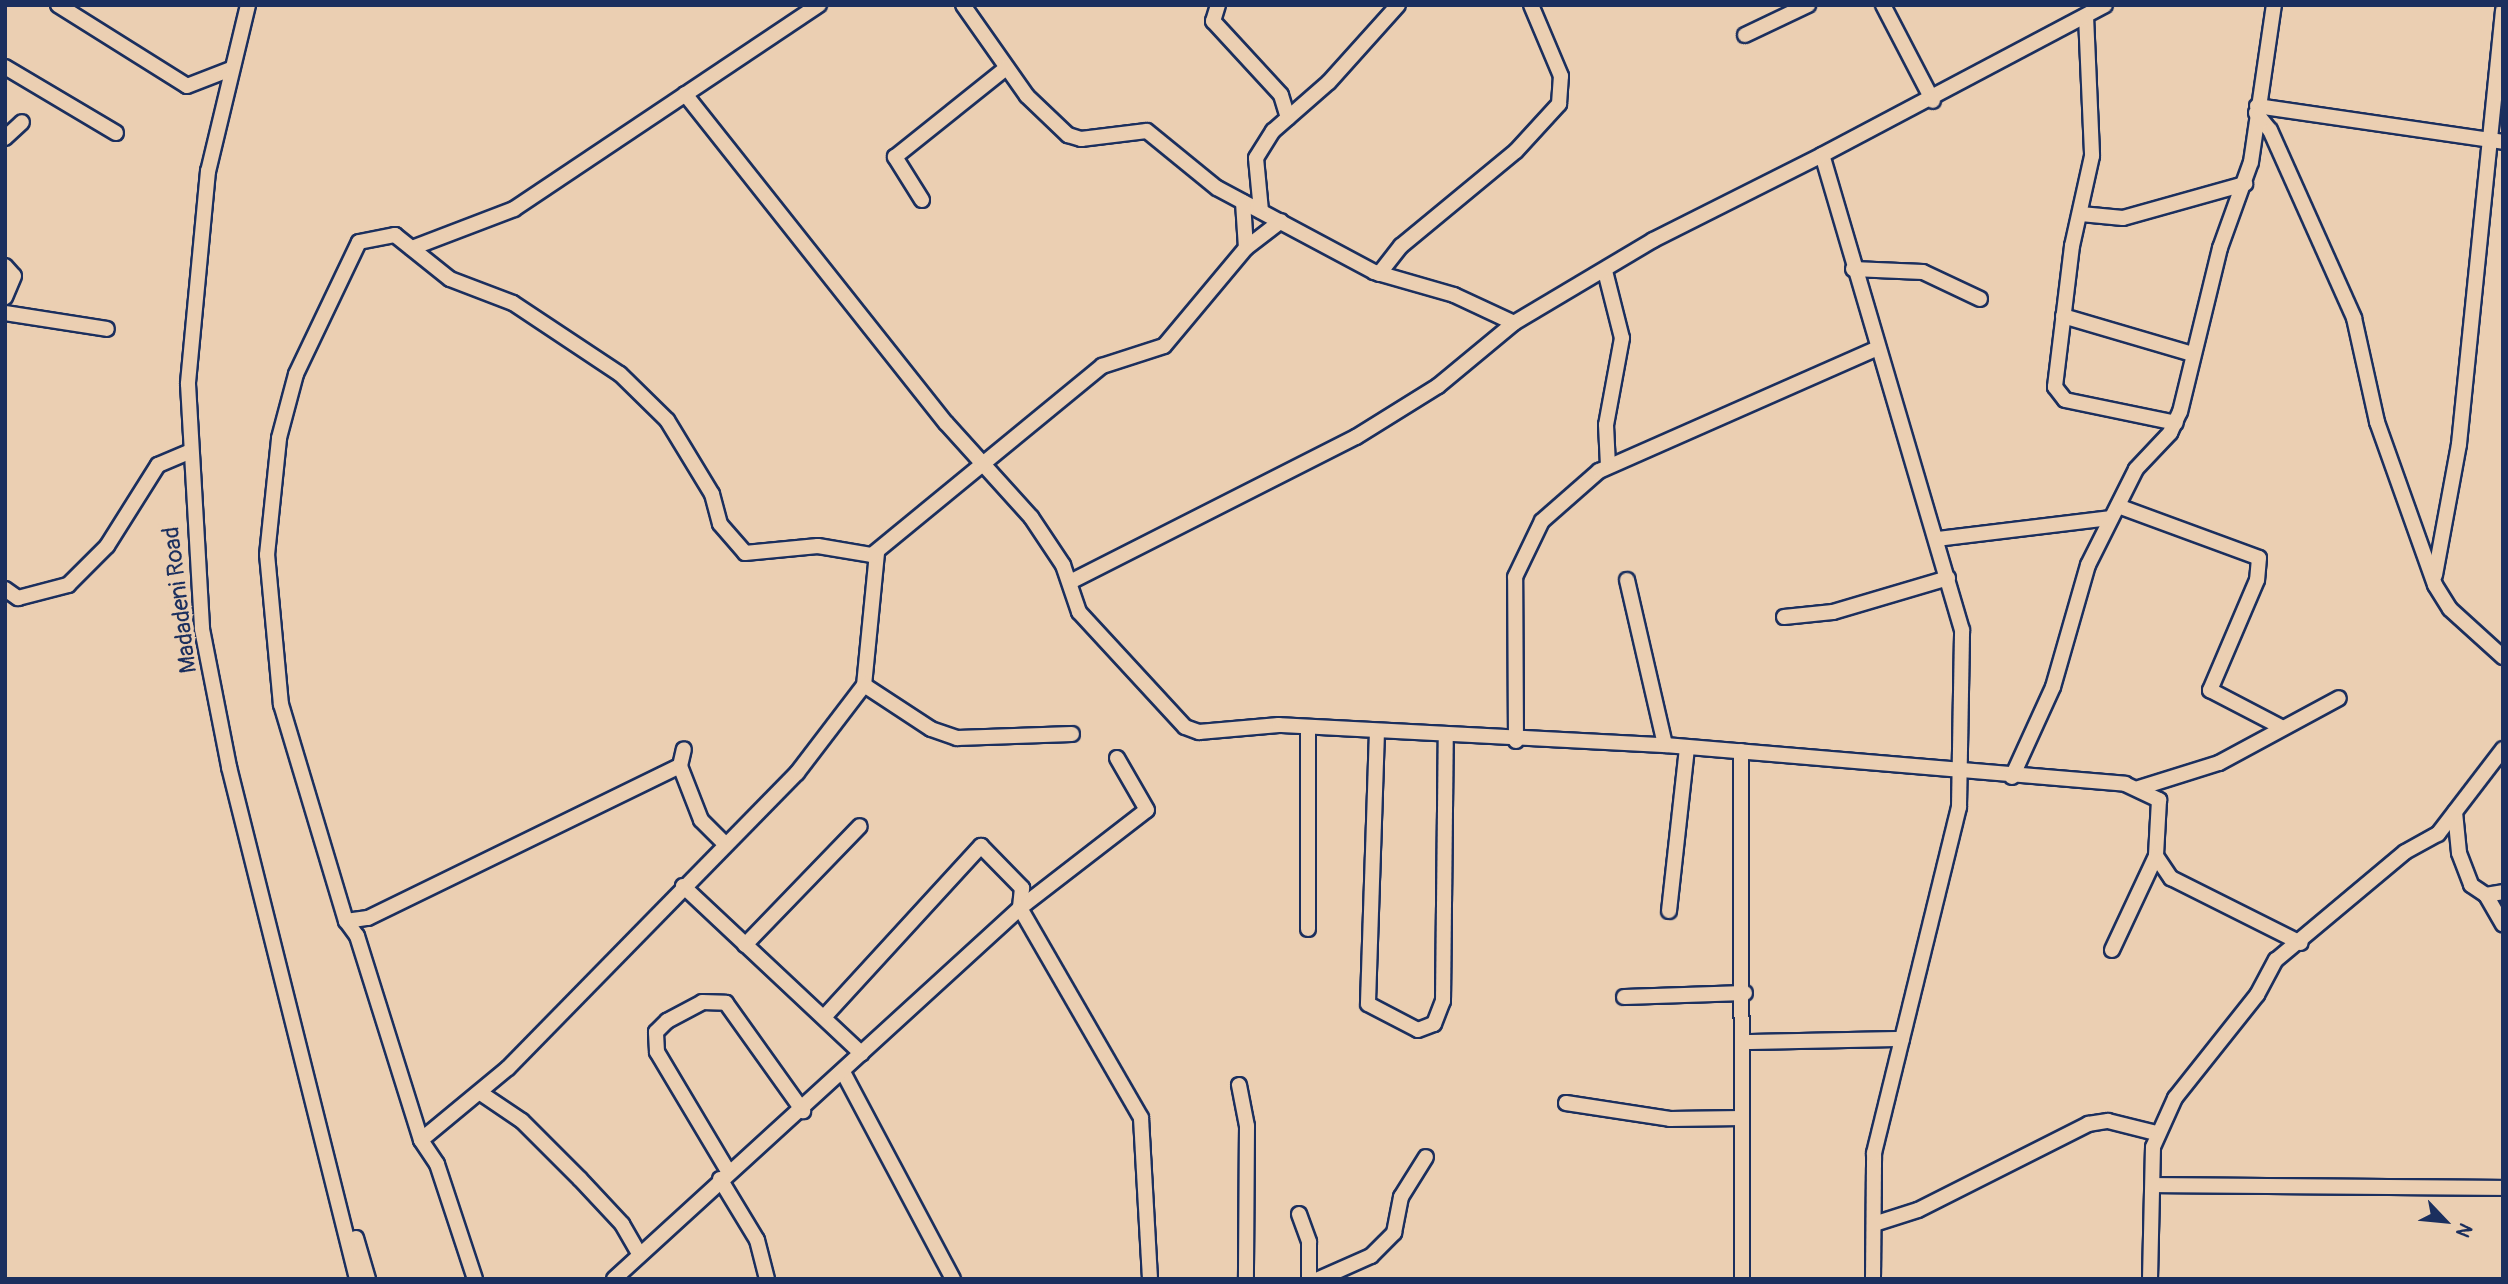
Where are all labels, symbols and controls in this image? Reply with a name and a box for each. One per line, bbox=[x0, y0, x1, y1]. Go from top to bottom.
street label: Madadeni Road bbox=[157, 525, 203, 675]
north arrow bbox=[2410, 1186, 2480, 1256]
text: N bbox=[2450, 1219, 2477, 1241]

